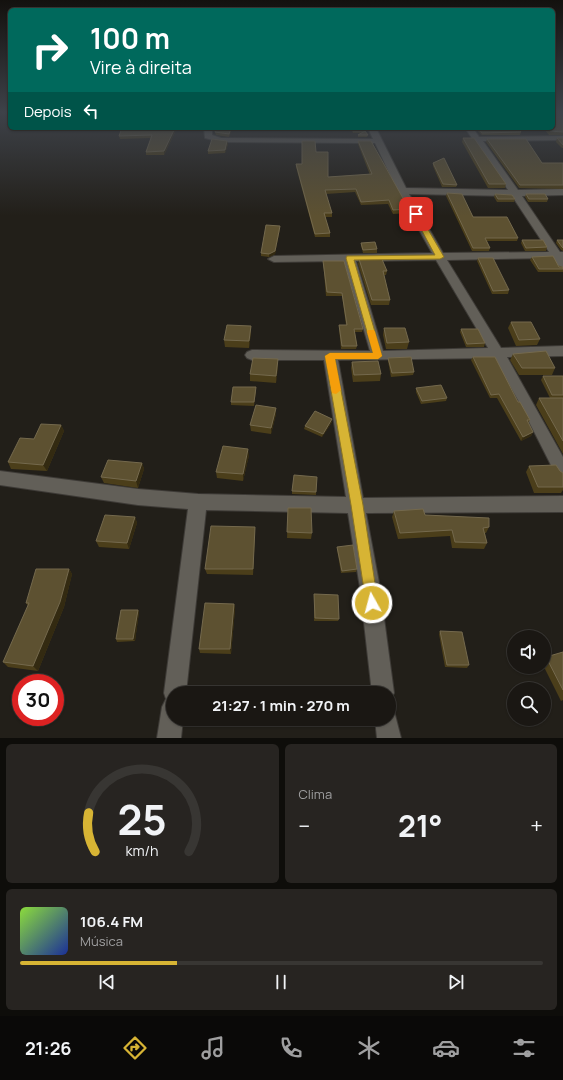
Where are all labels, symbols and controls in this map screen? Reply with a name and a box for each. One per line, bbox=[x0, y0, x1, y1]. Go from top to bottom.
text: 100 m bbox=[90, 19, 170, 57]
icon: right bbox=[24, 24, 76, 76]
text: Vire à direita bbox=[90, 55, 192, 79]
icon: left bbox=[80, 100, 102, 122]
text: Depois bbox=[24, 101, 72, 122]
pin bbox=[399, 197, 433, 231]
icon: arrive bbox=[405, 203, 427, 225]
position arrow bbox=[351, 582, 393, 624]
map controls bbox=[507, 630, 551, 726]
button: sound bbox=[507, 630, 551, 674]
speed limit sign: 30 bbox=[12, 674, 64, 726]
button: search bbox=[507, 682, 551, 726]
text: 21:27 · 1 min · 270 m bbox=[212, 695, 350, 716]
text: Clima bbox=[299, 785, 332, 803]
text: 25 bbox=[118, 790, 167, 846]
text: 21° bbox=[398, 805, 443, 846]
text: − bbox=[299, 811, 310, 841]
text: + bbox=[530, 811, 543, 841]
text: km/h bbox=[126, 840, 159, 859]
text: 106.4 FM bbox=[80, 911, 143, 932]
text: Música bbox=[80, 932, 123, 950]
icon: previous bbox=[96, 971, 118, 993]
icon: pause bbox=[270, 971, 292, 993]
icon: next bbox=[445, 971, 467, 993]
icon: directions bbox=[121, 1034, 149, 1062]
icon: music bbox=[199, 1034, 227, 1062]
icon: phone bbox=[277, 1034, 305, 1062]
icon: climate bbox=[355, 1034, 383, 1062]
icon: car bbox=[432, 1034, 460, 1062]
icon: filters bbox=[510, 1034, 538, 1062]
text: 21:26 bbox=[25, 1036, 72, 1060]

